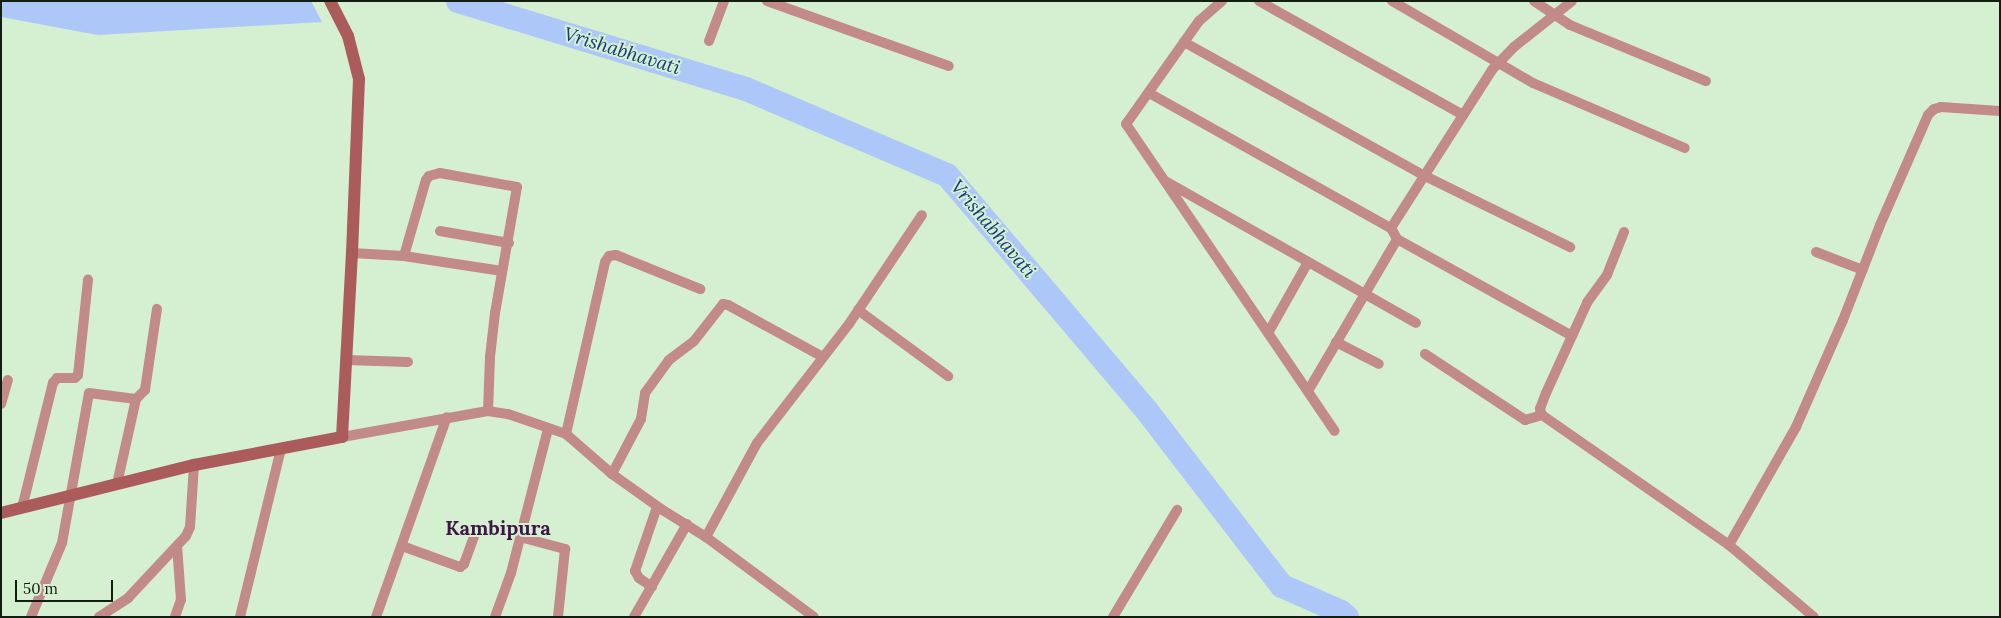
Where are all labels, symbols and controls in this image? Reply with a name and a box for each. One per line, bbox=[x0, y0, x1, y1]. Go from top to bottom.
water label: Vrishabhavati bbox=[561, 22, 683, 80]
water label: Vrishabhavati bbox=[946, 175, 1040, 283]
district label: Kambipura bbox=[445, 515, 551, 539]
scale bar bbox=[18, 570, 115, 602]
text: 50 m bbox=[23, 579, 58, 598]

